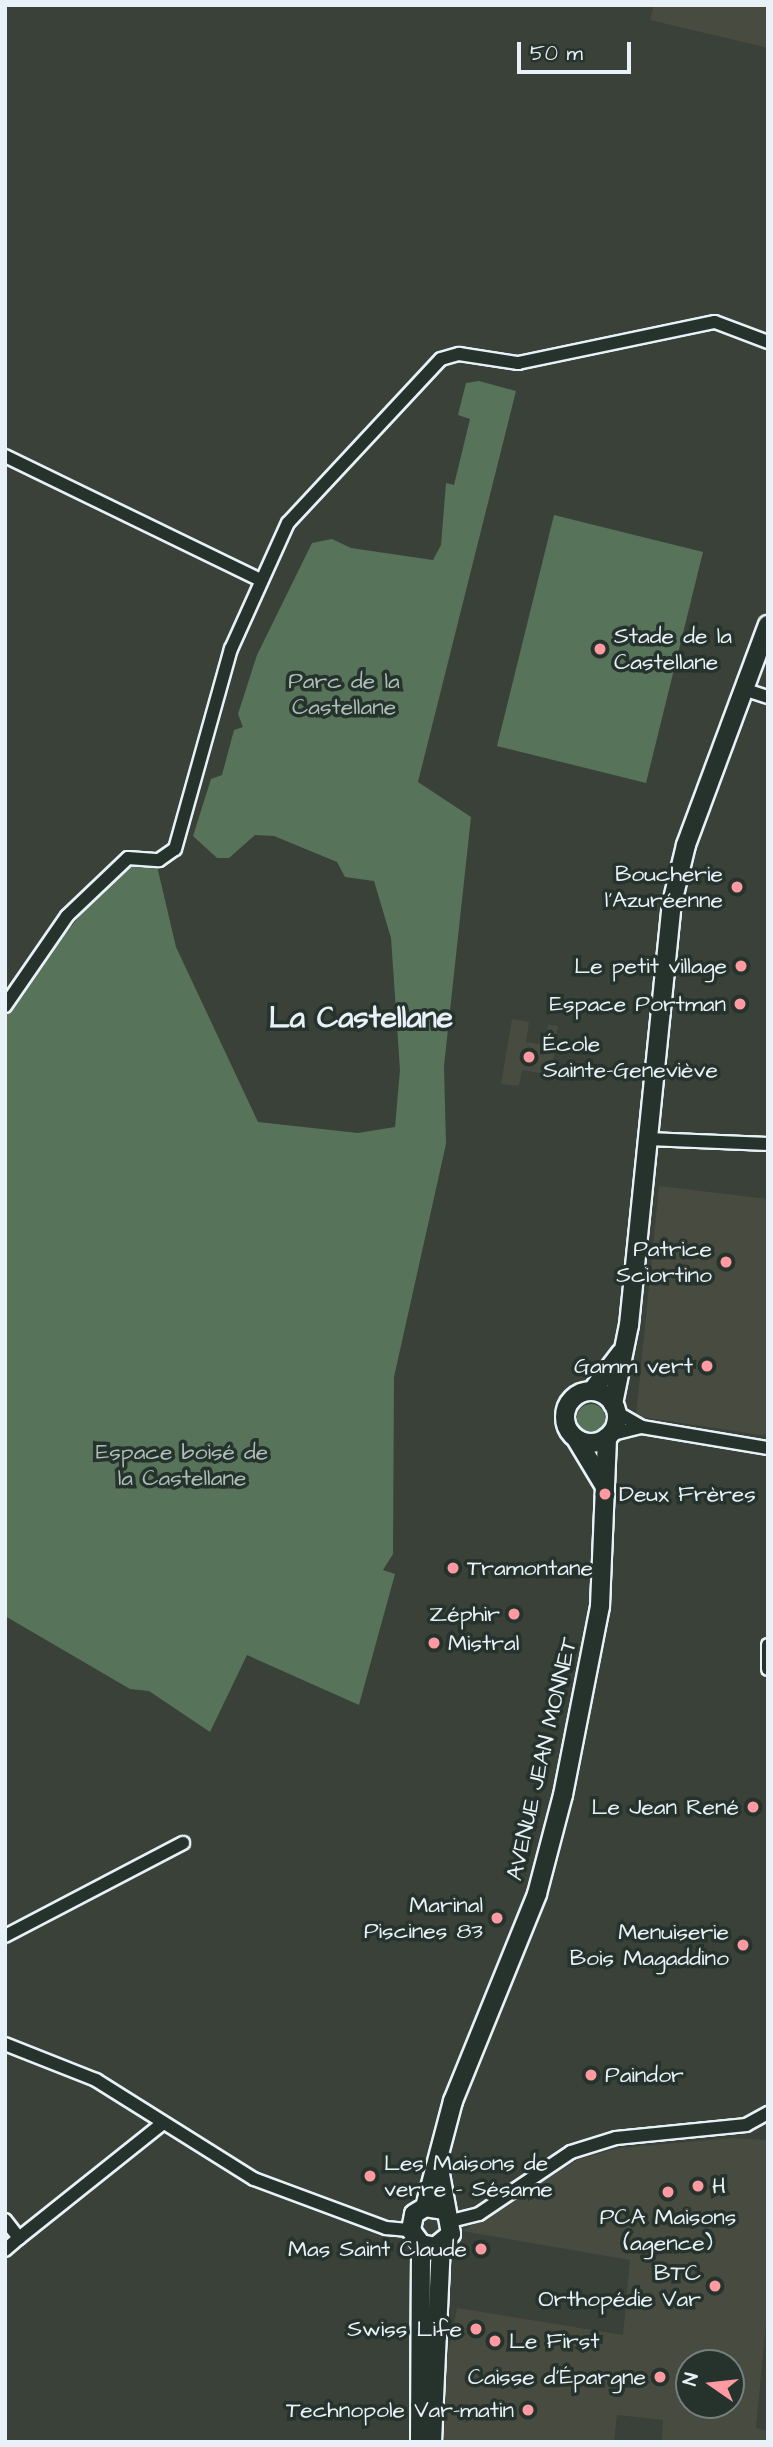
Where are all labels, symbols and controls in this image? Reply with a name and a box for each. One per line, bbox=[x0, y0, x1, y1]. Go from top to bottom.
scale bar bbox=[521, 28, 635, 72]
text: 50 m bbox=[530, 39, 583, 68]
place label: Stade de la Castellane bbox=[614, 622, 732, 676]
marker: Stade de la Castellane bbox=[592, 641, 608, 657]
park label: Parc de la Castellane bbox=[288, 667, 400, 721]
place label: Boucherie l'Azuréenne bbox=[605, 860, 723, 914]
marker: Boucherie l'Azuréenne bbox=[729, 879, 745, 895]
place label: Le petit village bbox=[574, 952, 727, 980]
marker: Le petit village bbox=[733, 958, 749, 974]
place label: Espace Portman bbox=[549, 990, 726, 1018]
marker: Espace Portman bbox=[732, 996, 748, 1012]
district label: La Castellane bbox=[269, 1000, 453, 1036]
place label: École Sainte-Geneviève bbox=[543, 1030, 718, 1084]
marker: École Sainte-Geneviève bbox=[521, 1049, 537, 1065]
place label: Patrice Sciortino bbox=[616, 1235, 712, 1289]
marker: Patrice Sciortino bbox=[718, 1254, 734, 1270]
place label: Gamm vert bbox=[574, 1352, 693, 1380]
marker: Gamm vert bbox=[699, 1358, 715, 1374]
park label: Espace boisé de la Castellane bbox=[96, 1438, 268, 1492]
place label: Deux Frères bbox=[619, 1480, 756, 1508]
marker: Deux Frères bbox=[597, 1486, 613, 1502]
place label: Tramontane bbox=[467, 1554, 593, 1582]
marker: Tramontane bbox=[445, 1560, 461, 1576]
place label: Zéphir bbox=[429, 1600, 500, 1628]
marker: Zéphir bbox=[506, 1606, 522, 1622]
place label: Mistral bbox=[448, 1629, 519, 1657]
marker: Mistral bbox=[426, 1635, 442, 1651]
street label: AVENUE JEAN MONNET bbox=[501, 1635, 583, 1883]
place label: Le Jean René bbox=[592, 1793, 739, 1821]
marker: Le Jean René bbox=[745, 1799, 761, 1815]
place label: Marinal Piscines 83 bbox=[364, 1891, 483, 1945]
marker: Marinal Piscines 83 bbox=[489, 1910, 505, 1926]
place label: Menuiserie Bois Magaddino bbox=[570, 1918, 729, 1972]
marker: Menuiserie Bois Magaddino bbox=[735, 1937, 751, 1953]
place label: Paindor bbox=[605, 2061, 684, 2089]
marker: Paindor bbox=[583, 2067, 599, 2083]
place label: Les Maisons de verre - Sésame bbox=[384, 2149, 553, 2203]
marker: Les Maisons de verre - Sésame bbox=[362, 2168, 378, 2184]
place label: H bbox=[712, 2172, 726, 2200]
marker: H bbox=[690, 2178, 706, 2194]
marker: PCA Maisons (agence) bbox=[660, 2184, 676, 2200]
place label: PCA Maisons (agence) bbox=[600, 2203, 736, 2257]
place label: Mas Saint Claude bbox=[288, 2235, 467, 2263]
marker: Mas Saint Claude bbox=[473, 2241, 489, 2257]
place label: BTC Orthopédie Var bbox=[538, 2259, 701, 2313]
marker: BTC Orthopédie Var bbox=[707, 2278, 723, 2294]
place label: Swiss Life bbox=[347, 2315, 462, 2343]
marker: Swiss Life bbox=[468, 2321, 484, 2337]
place label: Le First bbox=[509, 2327, 600, 2355]
marker: Le First bbox=[487, 2333, 503, 2349]
north arrow bbox=[675, 2349, 745, 2419]
place label: Caisse d'Épargne bbox=[468, 2363, 646, 2391]
marker: Caisse d'Épargne bbox=[652, 2369, 668, 2385]
text: N bbox=[677, 2370, 706, 2388]
place label: Technopole Var-matin bbox=[286, 2396, 514, 2424]
marker: Technopole Var-matin bbox=[520, 2402, 536, 2418]

